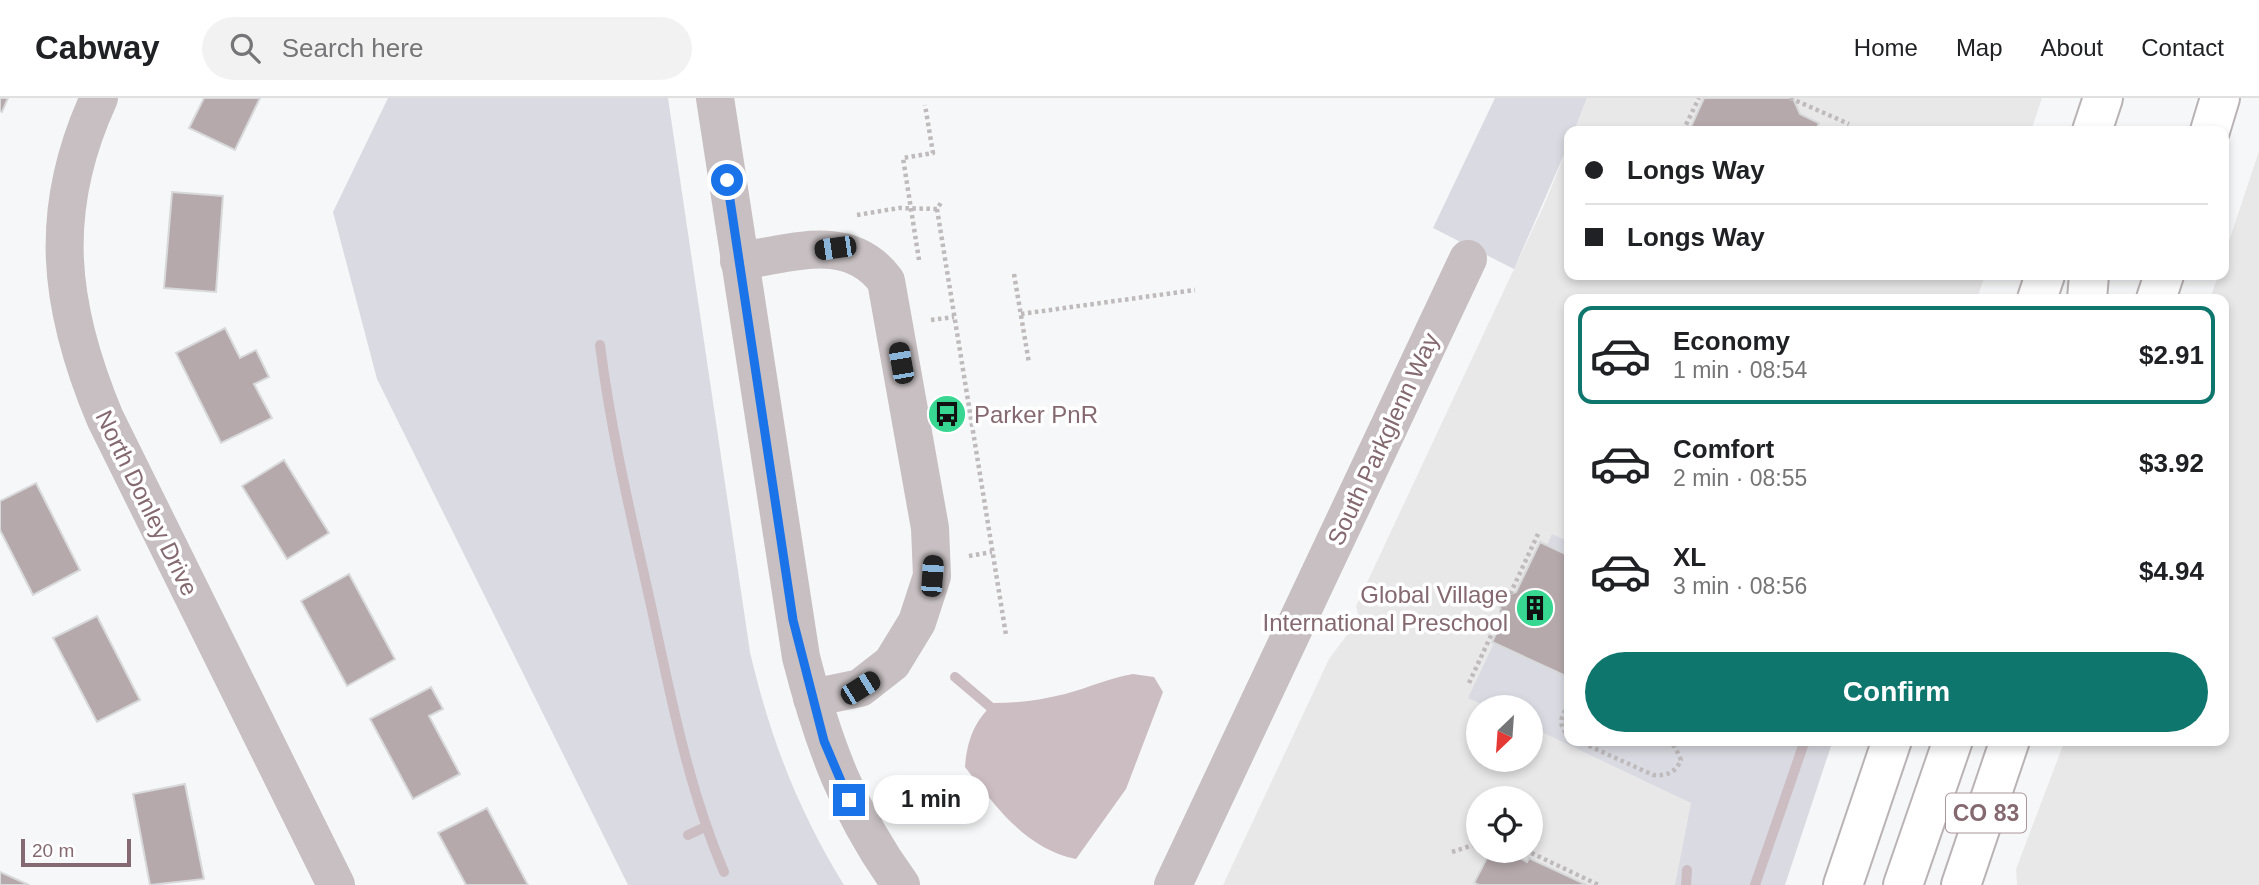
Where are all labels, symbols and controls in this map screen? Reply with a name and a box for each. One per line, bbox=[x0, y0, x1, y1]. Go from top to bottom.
search box bbox=[202, 17, 692, 80]
text: Cabway bbox=[35, 29, 160, 66]
icon: search bbox=[226, 29, 264, 67]
text: Search here bbox=[282, 33, 423, 63]
text: Home bbox=[1854, 34, 1918, 61]
text: Map bbox=[1956, 34, 2003, 61]
text: About bbox=[2041, 34, 2103, 61]
text: Contact bbox=[2141, 34, 2224, 61]
text: Longs Way bbox=[1627, 155, 1765, 185]
route start bbox=[711, 164, 743, 196]
text: Longs Way bbox=[1627, 222, 1765, 252]
car bbox=[813, 235, 858, 261]
icon: car bbox=[1589, 324, 1652, 387]
text: Economy bbox=[1673, 326, 1790, 356]
street label: South Parkglenn Way bbox=[1322, 329, 1444, 549]
car bbox=[888, 340, 915, 386]
text: $2.91 bbox=[2139, 340, 2204, 370]
text: 1 min · 08:54 bbox=[1673, 357, 1807, 383]
bus stop icon: Parker PnR bbox=[926, 393, 968, 435]
place label: Parker PnR bbox=[974, 401, 1098, 428]
street label: North Donley Drive bbox=[90, 406, 204, 600]
icon: car bbox=[1589, 432, 1652, 495]
text: Comfort bbox=[1673, 434, 1774, 464]
text: $3.92 bbox=[2139, 448, 2204, 478]
text: 2 min · 08:55 bbox=[1673, 465, 1807, 491]
icon: car bbox=[1589, 540, 1652, 603]
text: XL bbox=[1673, 542, 1706, 572]
car bbox=[921, 554, 944, 598]
text: $4.94 bbox=[2139, 556, 2204, 586]
text: 3 min · 08:56 bbox=[1673, 573, 1807, 599]
place label: Global Village International Preschool bbox=[1263, 581, 1508, 636]
building icon: Global Village International Preschool bbox=[1514, 587, 1556, 629]
button: Confirm bbox=[1585, 652, 2208, 732]
car bbox=[837, 668, 884, 708]
north arrow bbox=[1466, 695, 1544, 772]
map controls bbox=[1466, 695, 1543, 863]
callout: 1 min bbox=[874, 776, 989, 824]
route end bbox=[833, 784, 865, 816]
text: 1 min bbox=[901, 786, 961, 812]
button: locate bbox=[1466, 786, 1543, 863]
road number: CO 83 bbox=[1946, 793, 2026, 832]
scale bar bbox=[21, 836, 131, 868]
text: 20 m bbox=[32, 840, 74, 861]

